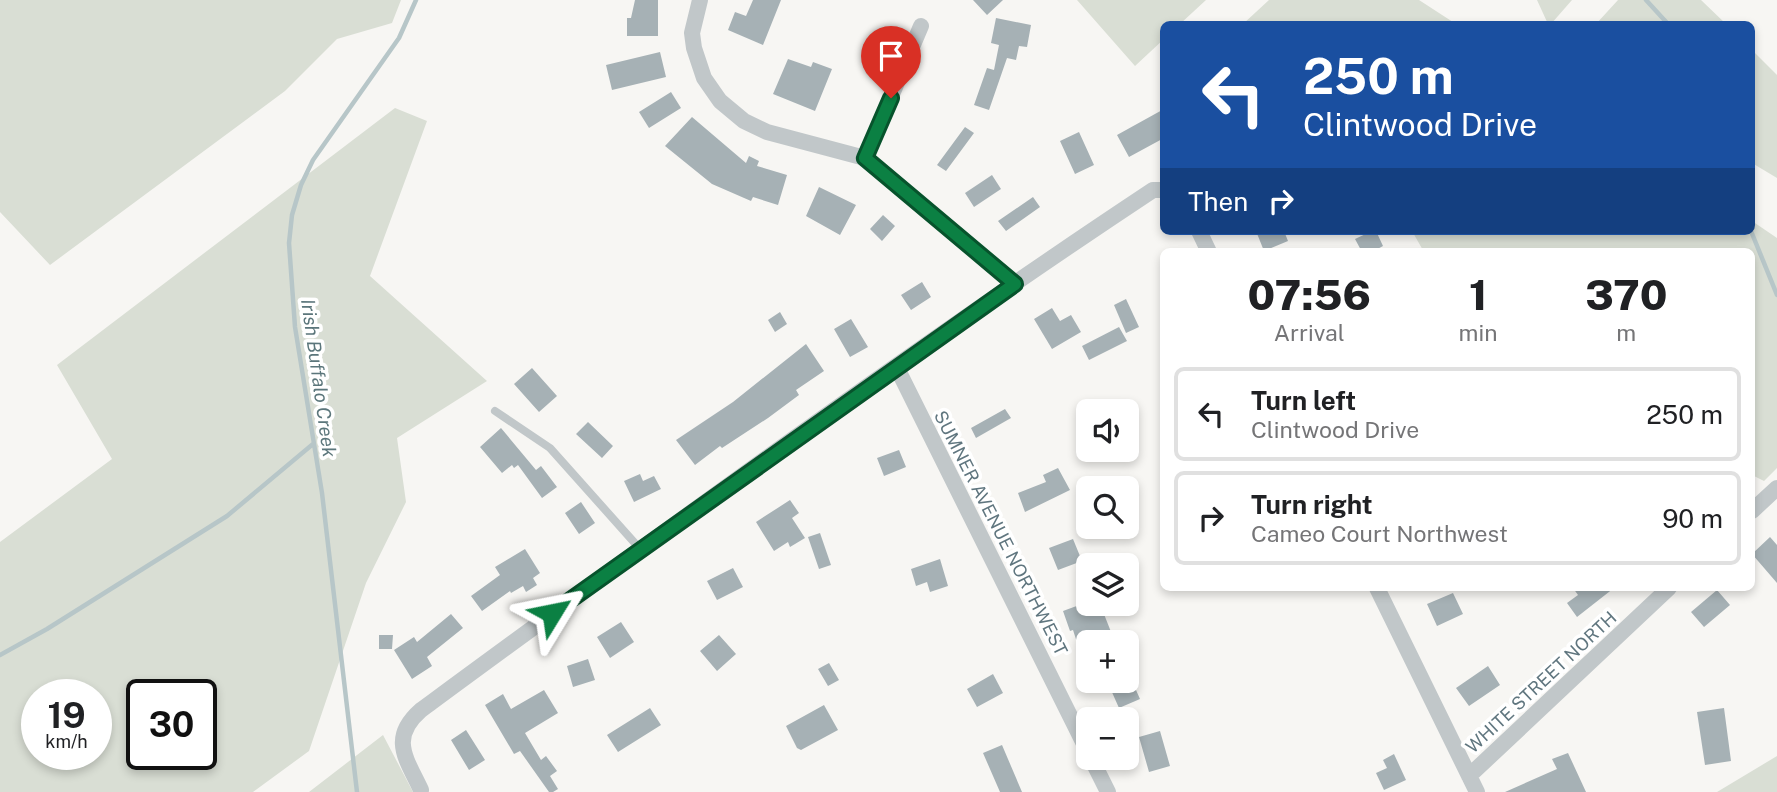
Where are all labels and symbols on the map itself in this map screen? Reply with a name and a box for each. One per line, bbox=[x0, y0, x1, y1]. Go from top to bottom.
pin bbox=[861, 26, 921, 98]
water label: Irish Buffalo Creek bbox=[297, 297, 341, 459]
street label: SUMNER AVENUE NORTHWEST bbox=[930, 407, 1072, 659]
position arrow bbox=[515, 576, 589, 650]
street label: WHITE STREET NORTH bbox=[1461, 607, 1621, 757]
speed limit sign: 30 bbox=[126, 679, 217, 770]

